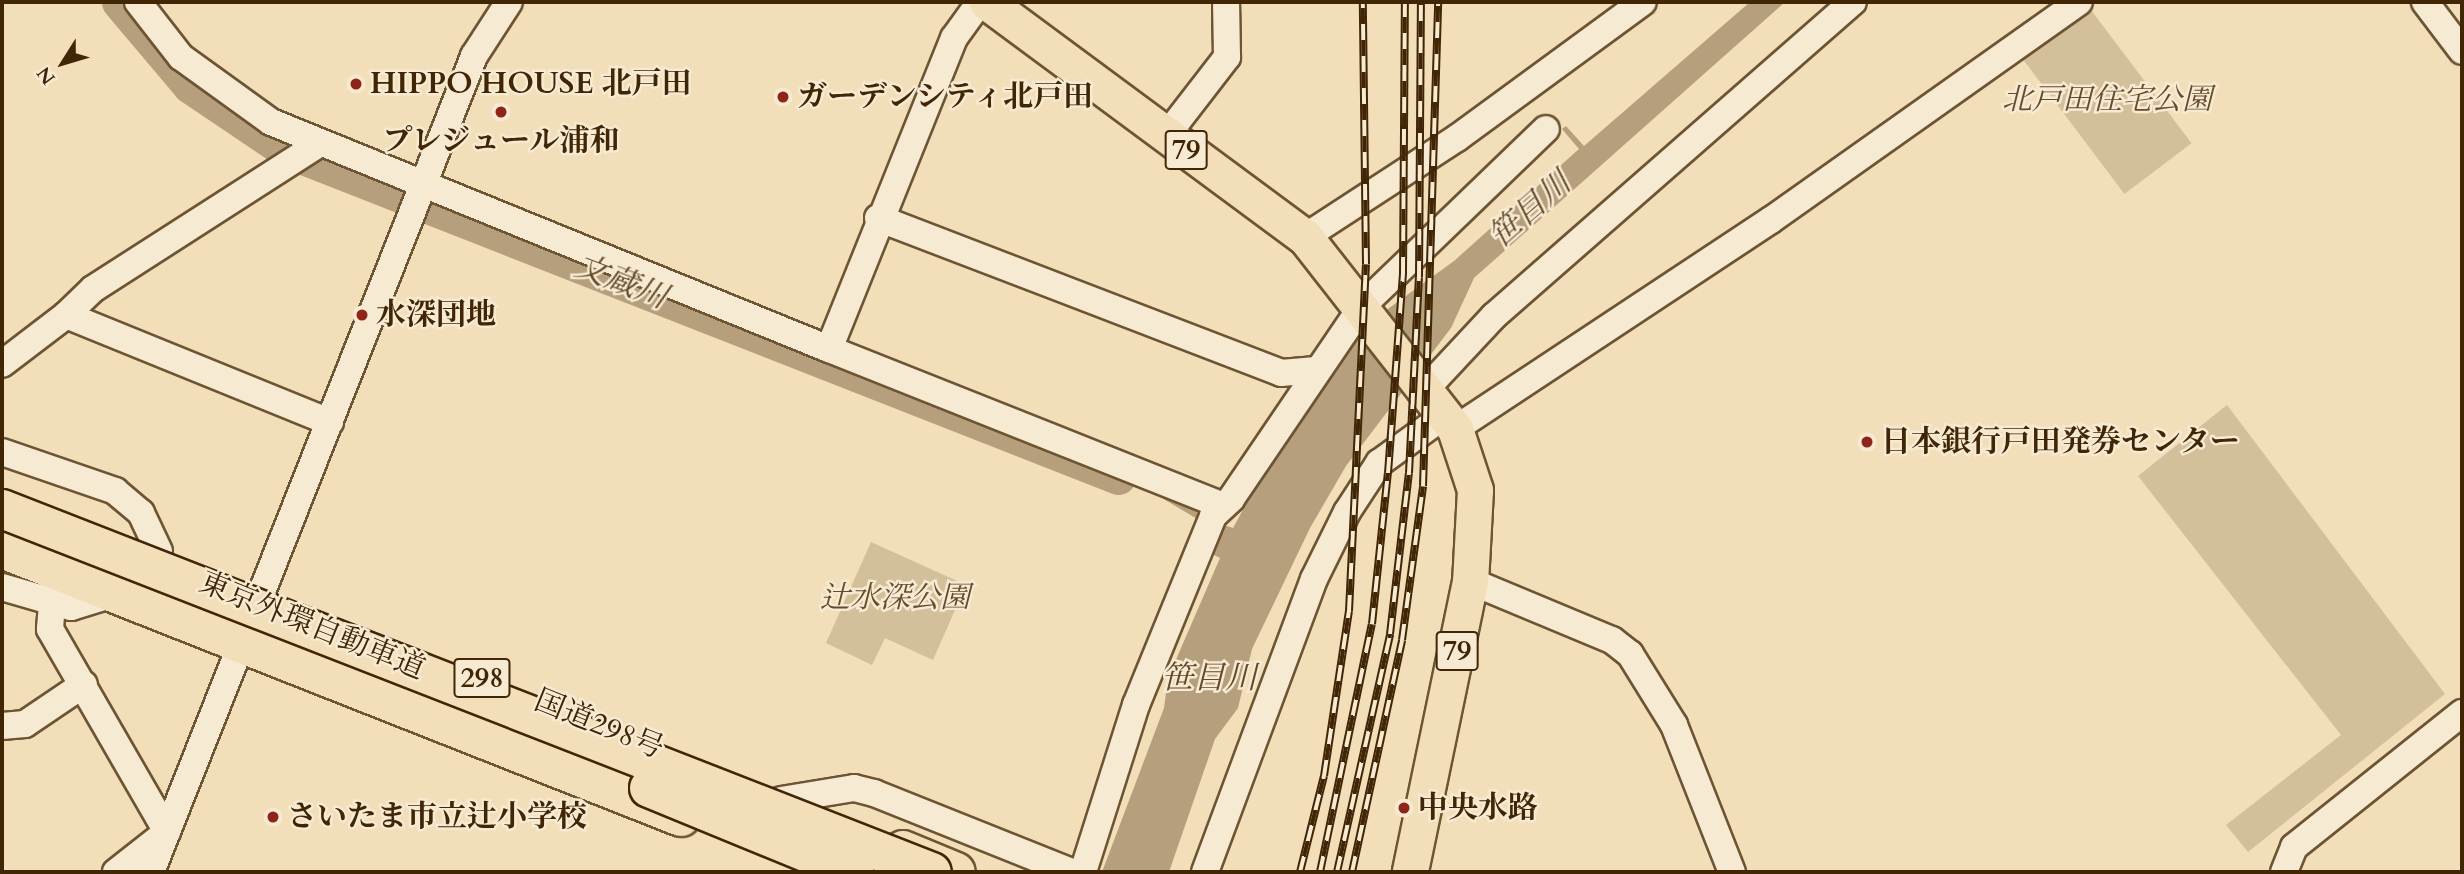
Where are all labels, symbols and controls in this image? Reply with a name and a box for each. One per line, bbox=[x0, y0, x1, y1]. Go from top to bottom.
north arrow bbox=[28, 28, 98, 98]
text: N bbox=[31, 61, 62, 90]
place label: HIPPO HOUSE 北戸田 bbox=[370, 66, 692, 102]
marker: HIPPO HOUSE 北戸田 bbox=[348, 76, 364, 92]
place label: ガーデンシティ北戸田 bbox=[797, 79, 1097, 115]
park label: 北戸田住宅公園 bbox=[2002, 82, 2212, 118]
marker: ガーデンシティ北戸田 bbox=[775, 89, 791, 105]
marker: プレジュール浦和 bbox=[493, 104, 509, 120]
place label: プレジュール浦和 bbox=[381, 123, 621, 159]
road number: 79 bbox=[1163, 125, 1209, 174]
water label: 笹目川 bbox=[1481, 164, 1579, 256]
water label: 文蔵川 bbox=[569, 247, 673, 317]
place label: 水深団地 bbox=[376, 297, 496, 333]
marker: 水深団地 bbox=[354, 307, 370, 323]
place label: 日本銀行戸田発券センター bbox=[1881, 424, 2241, 460]
marker: 日本銀行戸田発券センター bbox=[1859, 434, 1875, 450]
street label: 東京外環自動車道 bbox=[194, 564, 430, 688]
park label: 辻水深公園 bbox=[820, 580, 970, 616]
road number: 79 bbox=[1434, 626, 1480, 676]
road number: 298 bbox=[452, 654, 512, 702]
water label: 笹目川 bbox=[1161, 659, 1257, 697]
street label: 国道298号 bbox=[529, 683, 669, 767]
place label: 中央水路 bbox=[1418, 790, 1538, 826]
place label: さいたま市立辻小学校 bbox=[287, 799, 587, 835]
marker: 中央水路 bbox=[1396, 800, 1412, 816]
marker: さいたま市立辻小学校 bbox=[265, 809, 281, 825]

